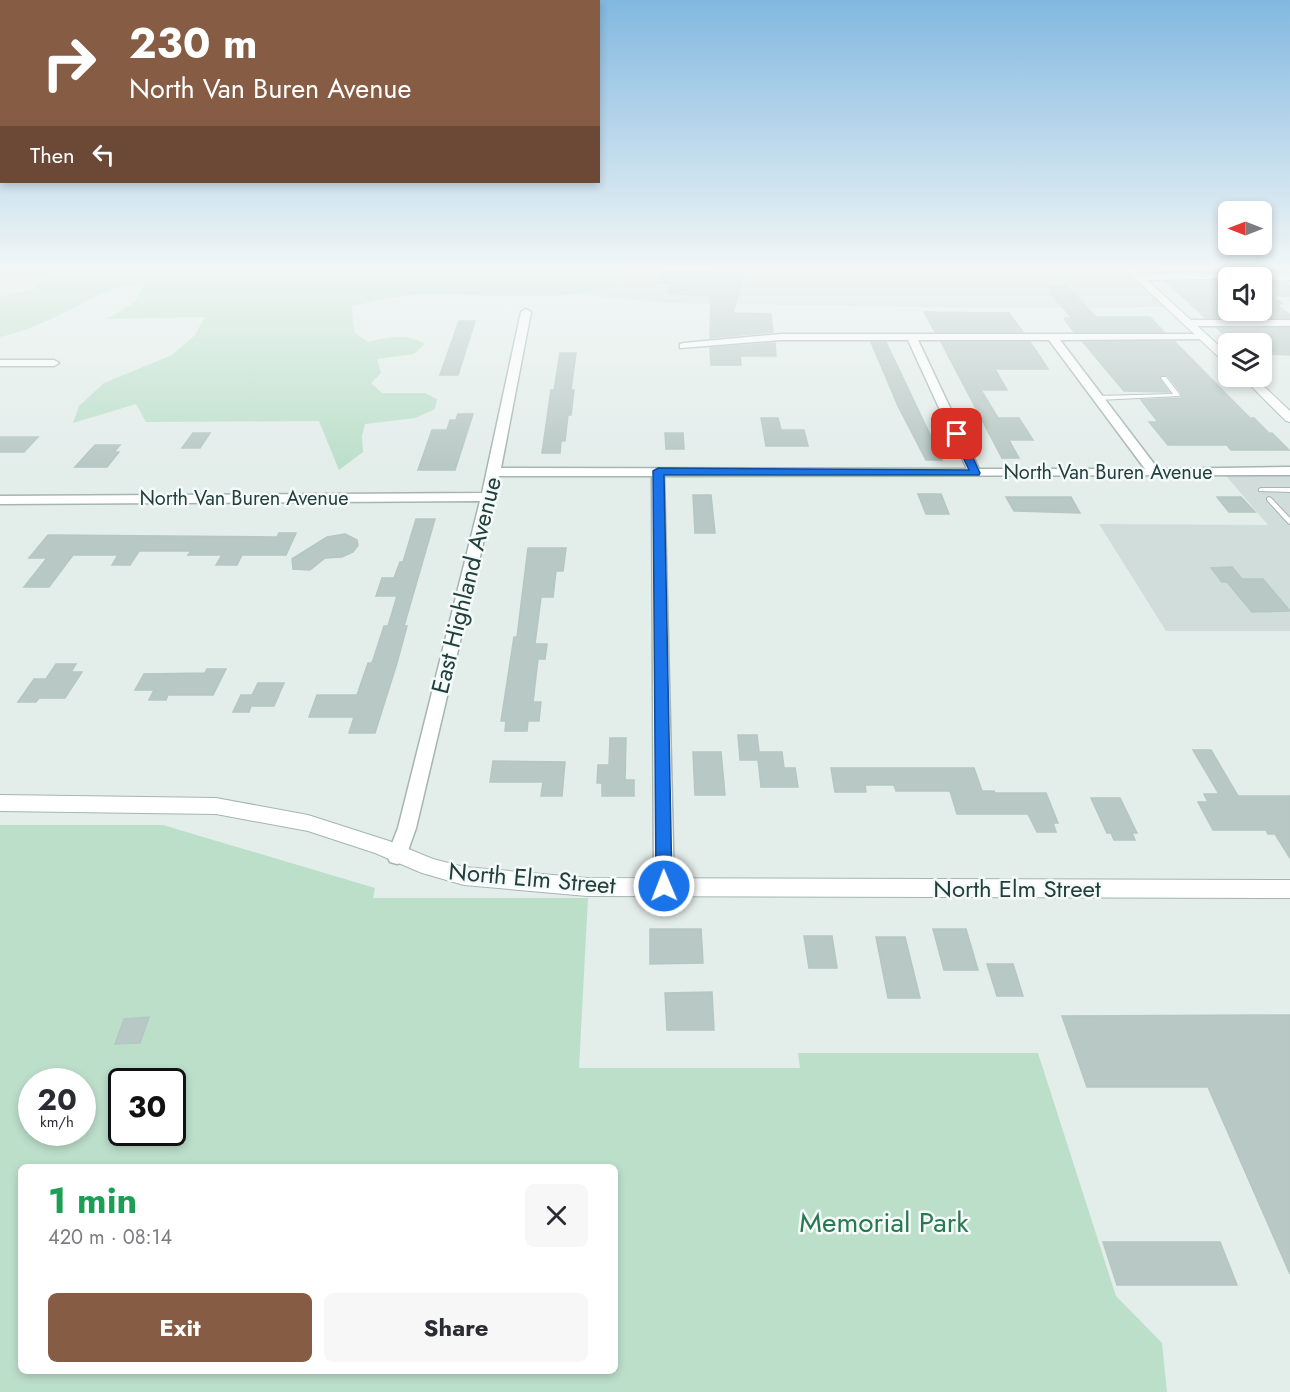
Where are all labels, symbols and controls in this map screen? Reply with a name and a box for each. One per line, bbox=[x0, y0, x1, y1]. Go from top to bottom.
text: 230 m bbox=[129, 13, 257, 74]
icon: right bbox=[30, 24, 108, 102]
text: North Van Buren Avenue bbox=[129, 69, 411, 108]
icon: left bbox=[87, 138, 120, 171]
text: Then bbox=[30, 139, 75, 171]
north arrow bbox=[1218, 201, 1272, 255]
map controls bbox=[1218, 201, 1272, 387]
button: sound bbox=[1218, 267, 1272, 321]
button: layers bbox=[1218, 333, 1272, 387]
pin bbox=[931, 408, 982, 459]
icon: arrive bbox=[940, 417, 973, 450]
street label: North Van Buren Avenue bbox=[1003, 458, 1213, 487]
street label: East Highland Avenue bbox=[422, 473, 510, 697]
street label: North Van Buren Avenue bbox=[139, 484, 349, 513]
street label: North Elm Street bbox=[447, 853, 617, 903]
position arrow bbox=[632, 854, 696, 918]
street label: North Elm Street bbox=[933, 871, 1101, 906]
speed limit sign: 30 bbox=[108, 1068, 186, 1146]
text: 20 bbox=[37, 1078, 77, 1121]
text: km/h bbox=[40, 1111, 74, 1133]
text: 1 min bbox=[48, 1174, 137, 1226]
button: close bbox=[525, 1184, 588, 1247]
park label: Memorial Park bbox=[799, 1202, 969, 1243]
text: 420 m · 08:14 bbox=[48, 1223, 172, 1252]
button: Exit bbox=[48, 1293, 312, 1362]
button: Share bbox=[324, 1293, 588, 1362]

